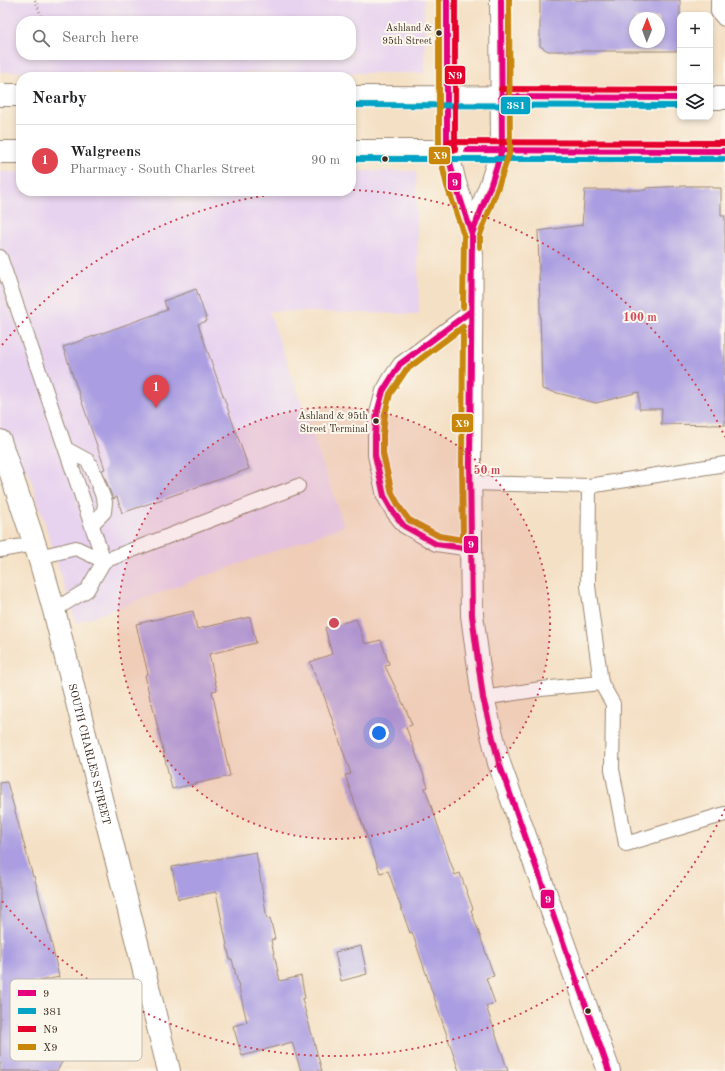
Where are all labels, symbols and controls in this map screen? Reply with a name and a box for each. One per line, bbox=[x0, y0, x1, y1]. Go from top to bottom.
north arrow bbox=[629, 12, 665, 48]
map controls bbox=[677, 12, 713, 120]
button: + bbox=[677, 12, 713, 48]
search box bbox=[16, 16, 356, 60]
place label: Ashland & 95th Street bbox=[382, 23, 432, 46]
icon: search bbox=[30, 27, 52, 49]
marker: Ashland & 95th Street bbox=[434, 28, 444, 38]
text: Search here bbox=[62, 31, 139, 46]
button: − bbox=[677, 48, 713, 84]
line badge: N9 bbox=[444, 65, 466, 85]
text: N9 bbox=[448, 71, 462, 82]
button: layers bbox=[677, 84, 713, 120]
text: Nearby bbox=[32, 90, 87, 107]
line badge: 381 bbox=[500, 96, 531, 115]
text: 381 bbox=[506, 101, 526, 112]
text: Walgreens bbox=[70, 145, 141, 160]
line badge: X9 bbox=[428, 146, 451, 165]
text: X9 bbox=[433, 151, 447, 162]
text: 1 bbox=[41, 154, 49, 167]
text: 90 m bbox=[311, 154, 340, 167]
unlabelled marker bbox=[380, 154, 390, 164]
text: Pharmacy · South Charles Street bbox=[70, 163, 255, 176]
line badge: 9 bbox=[447, 172, 462, 191]
text: 9 bbox=[452, 178, 458, 189]
text: 100 m bbox=[623, 312, 657, 324]
pin: 1 bbox=[143, 375, 169, 408]
place label: Ashland & 95th Street Terminal bbox=[298, 411, 369, 434]
line badge: X9 bbox=[451, 413, 474, 433]
marker: Ashland & 95th Street Terminal bbox=[371, 416, 381, 426]
text: X9 bbox=[455, 419, 469, 430]
text: 50 m bbox=[474, 464, 501, 477]
line badge: 9 bbox=[463, 535, 479, 554]
text: 9 bbox=[468, 540, 474, 551]
centre of rings bbox=[327, 616, 341, 630]
street label: SOUTH CHARLES STREET bbox=[66, 683, 111, 826]
your location bbox=[369, 723, 389, 743]
line badge: 9 bbox=[540, 889, 555, 909]
text: 9 bbox=[545, 895, 551, 906]
legend bbox=[10, 979, 142, 1061]
text: 9 bbox=[43, 989, 49, 1000]
unlabelled marker bbox=[583, 1006, 593, 1016]
text: 381 bbox=[43, 1007, 62, 1018]
text: N9 bbox=[43, 1025, 58, 1036]
text: X9 bbox=[43, 1043, 58, 1054]

